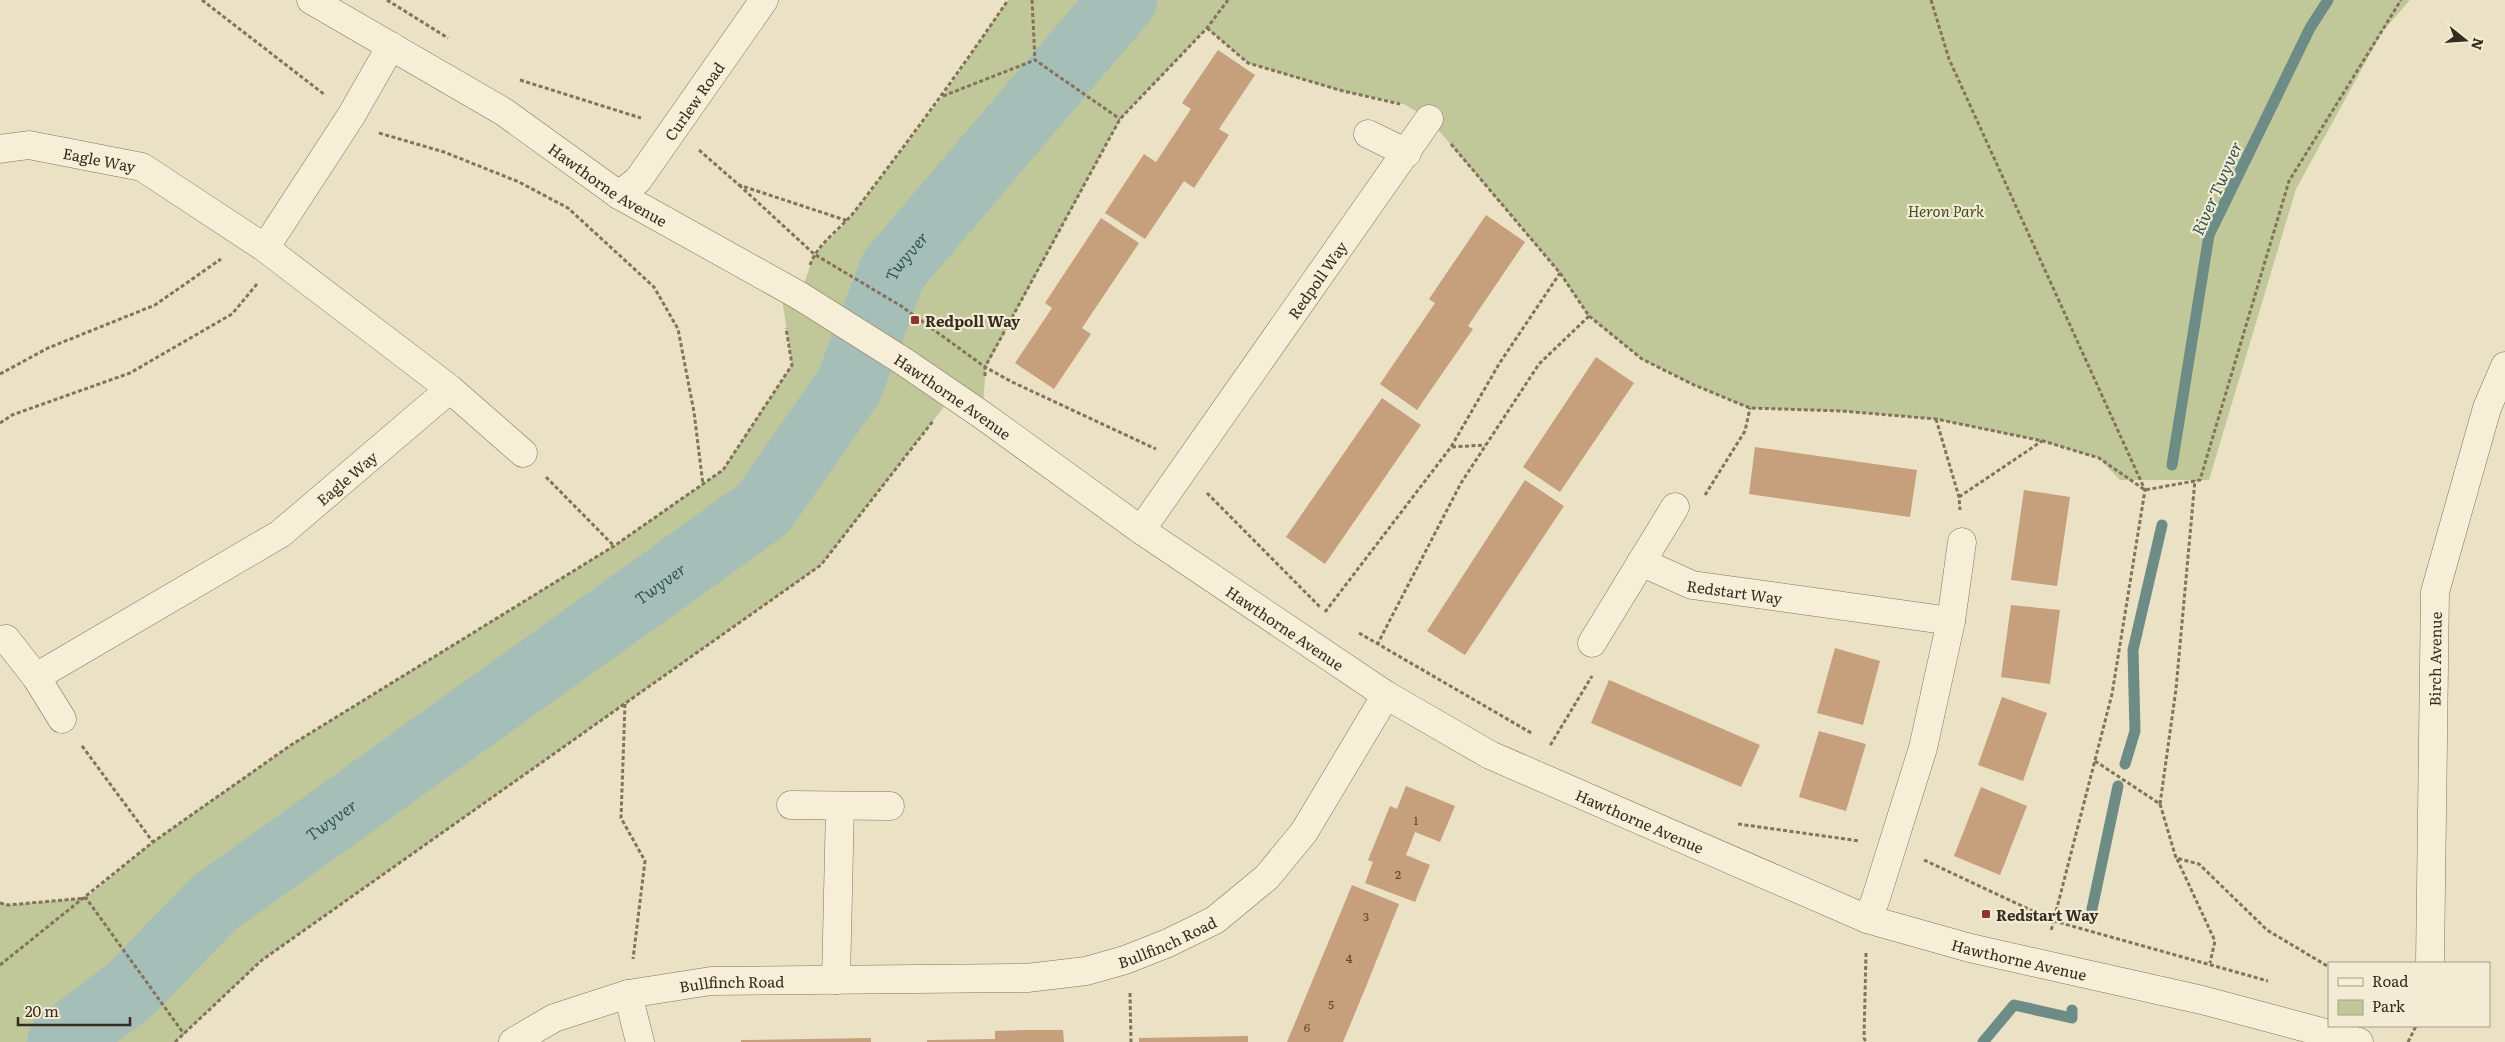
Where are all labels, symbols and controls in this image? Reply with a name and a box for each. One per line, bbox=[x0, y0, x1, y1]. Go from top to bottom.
north arrow bbox=[2440, 15, 2490, 65]
text: N bbox=[2467, 36, 2490, 53]
street label: Curlew Road bbox=[658, 57, 729, 145]
street label: Hawthorne Avenue bbox=[544, 137, 672, 231]
water label: River Twyver bbox=[2185, 137, 2247, 239]
street label: Eagle Way bbox=[61, 140, 138, 177]
park label: Heron Park bbox=[1908, 199, 1985, 222]
water label: Twyver bbox=[878, 226, 933, 284]
street label: Redpoll Way bbox=[1281, 236, 1352, 323]
place label: Redpoll Way bbox=[925, 309, 1021, 332]
marker: Redpoll Way bbox=[909, 314, 921, 326]
street label: Hawthorne Avenue bbox=[890, 347, 1017, 445]
street label: Eagle Way bbox=[311, 445, 382, 510]
water label: Twyver bbox=[629, 557, 690, 610]
street label: Redstart Way bbox=[1685, 573, 1784, 609]
street label: Hawthorne Avenue bbox=[1222, 579, 1349, 675]
street label: Birch Avenue bbox=[2422, 611, 2446, 707]
street label: Hawthorne Avenue bbox=[1572, 782, 1708, 858]
water label: Twyver bbox=[300, 793, 361, 846]
house number: 1 bbox=[1414, 811, 1419, 829]
house number: 2 bbox=[1395, 865, 1401, 883]
place label: Redstart Way bbox=[1996, 903, 2099, 926]
house number: 3 bbox=[1363, 907, 1369, 925]
marker: Redstart Way bbox=[1980, 908, 1992, 920]
street label: Bullfinch Road bbox=[1115, 910, 1220, 973]
street label: Hawthorne Avenue bbox=[1949, 932, 2089, 985]
house number: 4 bbox=[1346, 949, 1353, 967]
legend bbox=[2328, 962, 2490, 1027]
street label: Bullfinch Road bbox=[678, 969, 785, 997]
text: Road bbox=[2372, 969, 2408, 992]
scale bar bbox=[18, 994, 130, 1026]
text: Park bbox=[2372, 994, 2406, 1017]
house number: 5 bbox=[1328, 995, 1334, 1013]
text: 20 m bbox=[25, 999, 59, 1022]
house number: 6 bbox=[1304, 1018, 1311, 1036]

